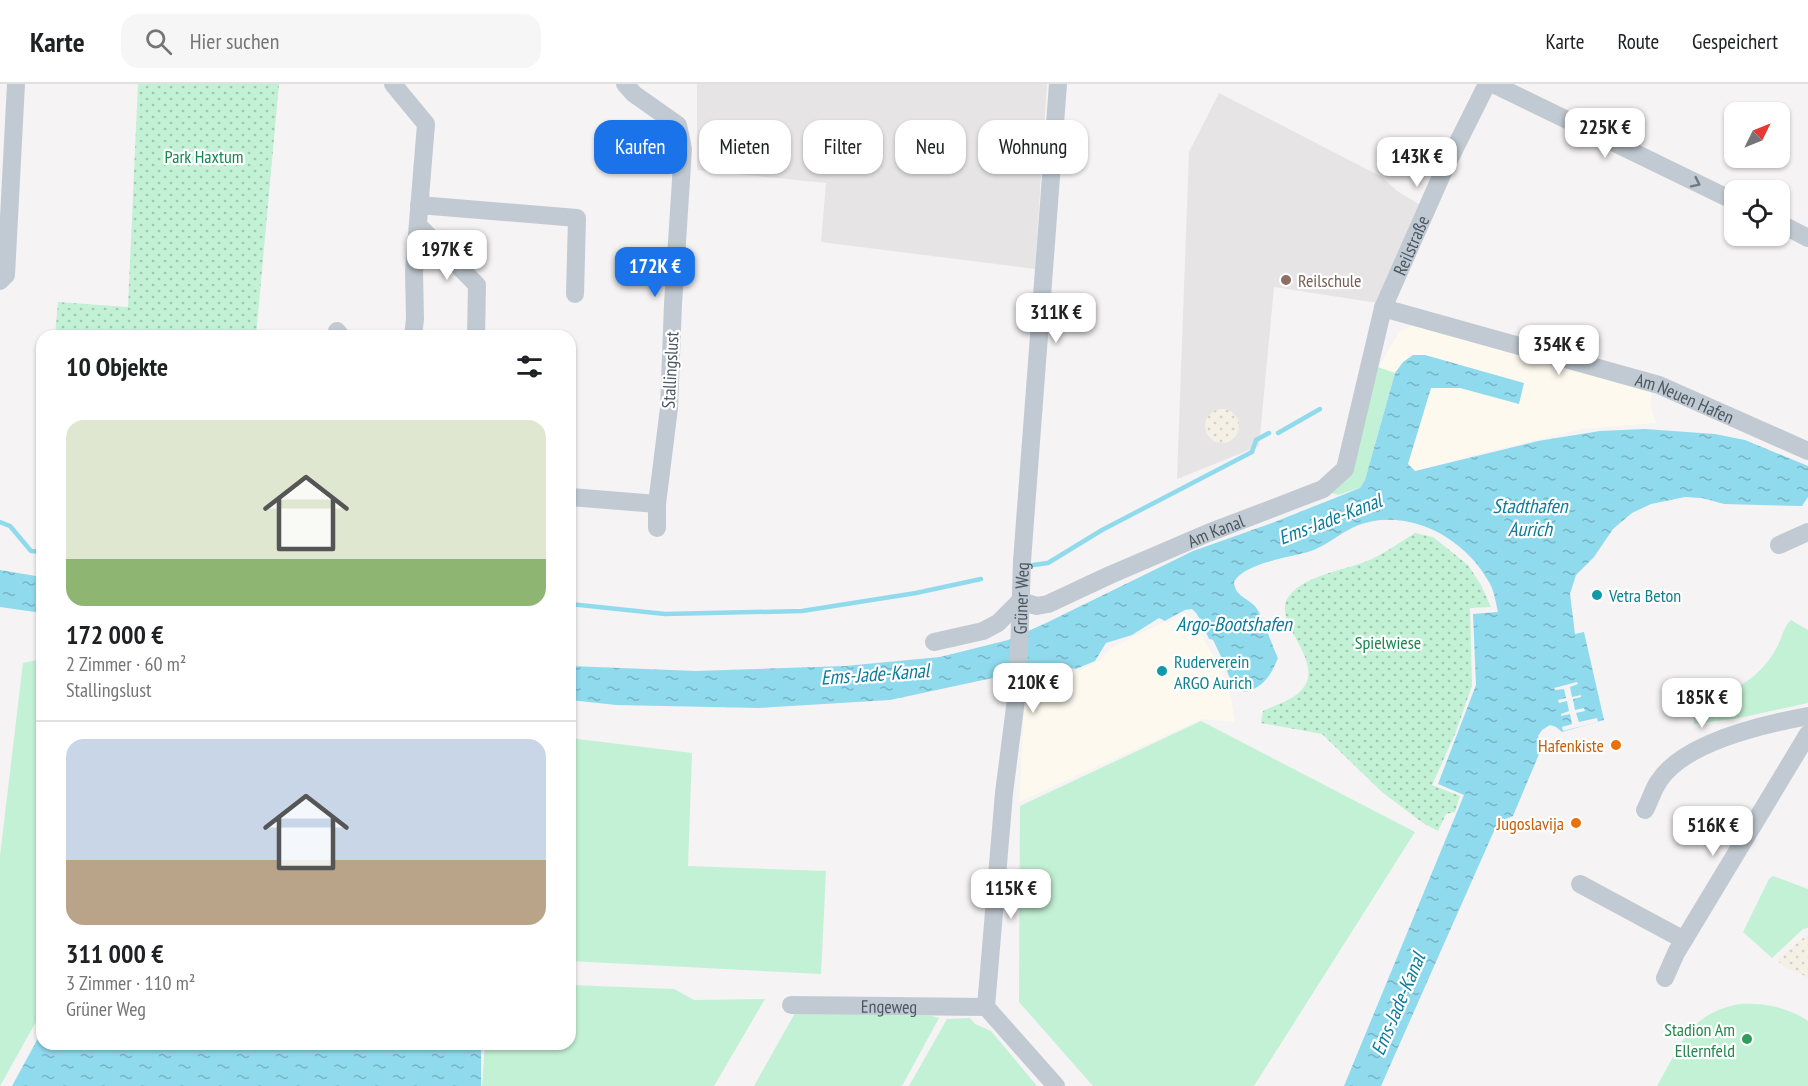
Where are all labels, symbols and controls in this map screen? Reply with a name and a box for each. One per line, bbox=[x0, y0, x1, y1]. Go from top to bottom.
search box bbox=[121, 14, 541, 68]
text: Karte bbox=[30, 23, 85, 60]
icon: search bbox=[142, 25, 175, 58]
text: Hier suchen bbox=[190, 27, 279, 55]
text: Karte bbox=[1546, 28, 1584, 55]
text: Route bbox=[1617, 28, 1659, 55]
text: Gespeichert bbox=[1692, 28, 1778, 55]
north arrow bbox=[1724, 102, 1790, 168]
map controls bbox=[1724, 102, 1790, 246]
pin: 225K € bbox=[1556, 108, 1654, 159]
text: 225K € bbox=[1579, 114, 1631, 140]
chip: Kaufen bbox=[594, 120, 687, 174]
chip: Mieten bbox=[699, 120, 791, 174]
chip: Filter bbox=[803, 120, 883, 174]
chip: Neu bbox=[895, 120, 966, 174]
chip: Wohnung bbox=[978, 120, 1088, 174]
pin: 143K € bbox=[1368, 137, 1466, 188]
text: 143K € bbox=[1391, 143, 1443, 169]
park label: Park Haxtum bbox=[165, 145, 243, 168]
one-way arrow bbox=[1690, 176, 1701, 187]
button: locate bbox=[1724, 180, 1790, 246]
street label: Reilstraße bbox=[1388, 212, 1434, 279]
pin: 197K € bbox=[398, 230, 496, 281]
text: 197K € bbox=[421, 236, 473, 262]
pin: 172K € bbox=[606, 247, 704, 298]
text: 172K € bbox=[629, 253, 681, 279]
place label: Reilschule bbox=[1298, 269, 1361, 292]
marker: Reilschule bbox=[1279, 273, 1293, 287]
pin: 311K € bbox=[1007, 293, 1105, 344]
text: 311K € bbox=[1030, 299, 1082, 325]
pin: 354K € bbox=[1510, 325, 1608, 376]
street label: Stallingslust bbox=[657, 331, 684, 409]
text: 354K € bbox=[1533, 331, 1585, 357]
text: 10 Objekte bbox=[66, 350, 168, 383]
icon: filters bbox=[513, 350, 546, 383]
street label: Am Neuen Hafen bbox=[1633, 367, 1738, 428]
icon: home bbox=[252, 459, 360, 567]
water label: Ems-Jade-Kanal bbox=[1275, 487, 1388, 551]
water label: Stadthafen Aurich bbox=[1492, 493, 1569, 542]
street label: Am Kanal bbox=[1184, 509, 1248, 552]
street label: Grüner Weg bbox=[1008, 562, 1033, 635]
place label: Vetra Beton bbox=[1608, 584, 1681, 607]
marker: Vetra Beton bbox=[1590, 588, 1604, 602]
water label: Argo-Bootshafen bbox=[1176, 611, 1293, 637]
text: 172 000 € bbox=[66, 618, 164, 651]
park label: Spielwiese bbox=[1355, 631, 1421, 654]
place label: Ruderverein ARGO Aurich bbox=[1174, 650, 1252, 694]
text: 2 Zimmer · 60 m² bbox=[66, 651, 186, 677]
water label: Ems-Jade-Kanal bbox=[820, 657, 932, 691]
pin: 210K € bbox=[984, 663, 1082, 714]
marker: Ruderverein ARGO Aurich bbox=[1155, 664, 1169, 678]
text: 210K € bbox=[1007, 669, 1059, 695]
text: Stallingslust bbox=[66, 677, 152, 703]
pin: 185K € bbox=[1653, 678, 1751, 729]
text: 185K € bbox=[1676, 684, 1728, 710]
place label: Hafenkiste bbox=[1538, 734, 1604, 757]
marker: Hafenkiste bbox=[1609, 738, 1623, 752]
icon: home bbox=[252, 778, 360, 886]
pin: 516K € bbox=[1664, 806, 1762, 857]
place label: Jugoslavija bbox=[1496, 812, 1564, 835]
text: 516K € bbox=[1687, 812, 1739, 838]
marker: Jugoslavija bbox=[1569, 816, 1583, 830]
pin: 115K € bbox=[962, 869, 1060, 920]
text: 115K € bbox=[985, 875, 1037, 901]
text: 311 000 € bbox=[66, 937, 164, 970]
water label: Ems-Jade-Kanal bbox=[1365, 947, 1432, 1059]
text: 3 Zimmer · 110 m² bbox=[66, 970, 195, 996]
street label: Engeweg bbox=[861, 994, 917, 1018]
text: Grüner Weg bbox=[66, 996, 146, 1022]
place label: Stadion Am Ellernfeld bbox=[1664, 1018, 1735, 1062]
marker: Stadion Am Ellernfeld bbox=[1740, 1032, 1754, 1046]

